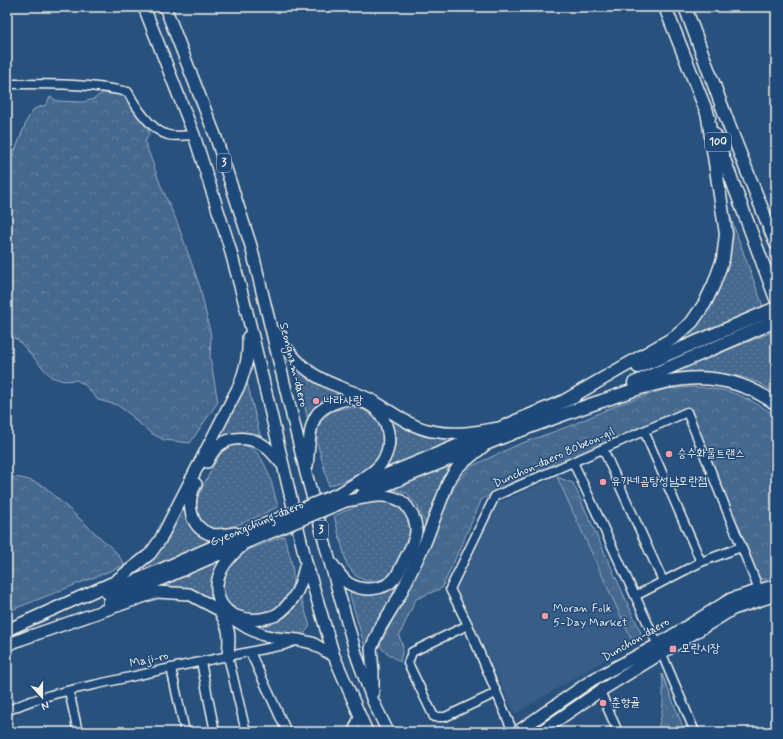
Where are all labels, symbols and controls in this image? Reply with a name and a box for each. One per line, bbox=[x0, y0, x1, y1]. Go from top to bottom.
road number: 100 bbox=[705, 133, 731, 151]
road number: 3 bbox=[217, 154, 231, 172]
street label: Seongnam-daero bbox=[275, 321, 311, 409]
place label: 나라사랑 bbox=[324, 393, 363, 409]
marker: 나라사랑 bbox=[311, 396, 321, 406]
street label: Dunchon-daero 80beon-gil bbox=[491, 424, 617, 492]
place label: 승수화물트랜스 bbox=[677, 446, 745, 462]
marker: 승수화물트랜스 bbox=[664, 449, 674, 459]
place label: 유가네곰탕성남모란점 bbox=[611, 474, 708, 490]
marker: 유가네곰탕성남모란점 bbox=[598, 477, 608, 487]
street label: Gyeongchung-daero bbox=[208, 497, 307, 552]
road number: 3 bbox=[314, 521, 328, 539]
place label: Moran Folk 5-Day Market bbox=[553, 601, 628, 631]
marker: Moran Folk 5-Day Market bbox=[540, 611, 550, 621]
street label: Dunchon-daero bbox=[599, 614, 673, 666]
place label: 모란시장 bbox=[681, 641, 720, 657]
marker: 모란시장 bbox=[668, 644, 678, 654]
street label: Maji-ro bbox=[128, 648, 170, 672]
north arrow bbox=[22, 677, 62, 717]
place label: 춘향골 bbox=[611, 695, 640, 711]
text: N bbox=[39, 698, 51, 713]
marker: 춘향골 bbox=[598, 698, 608, 708]

